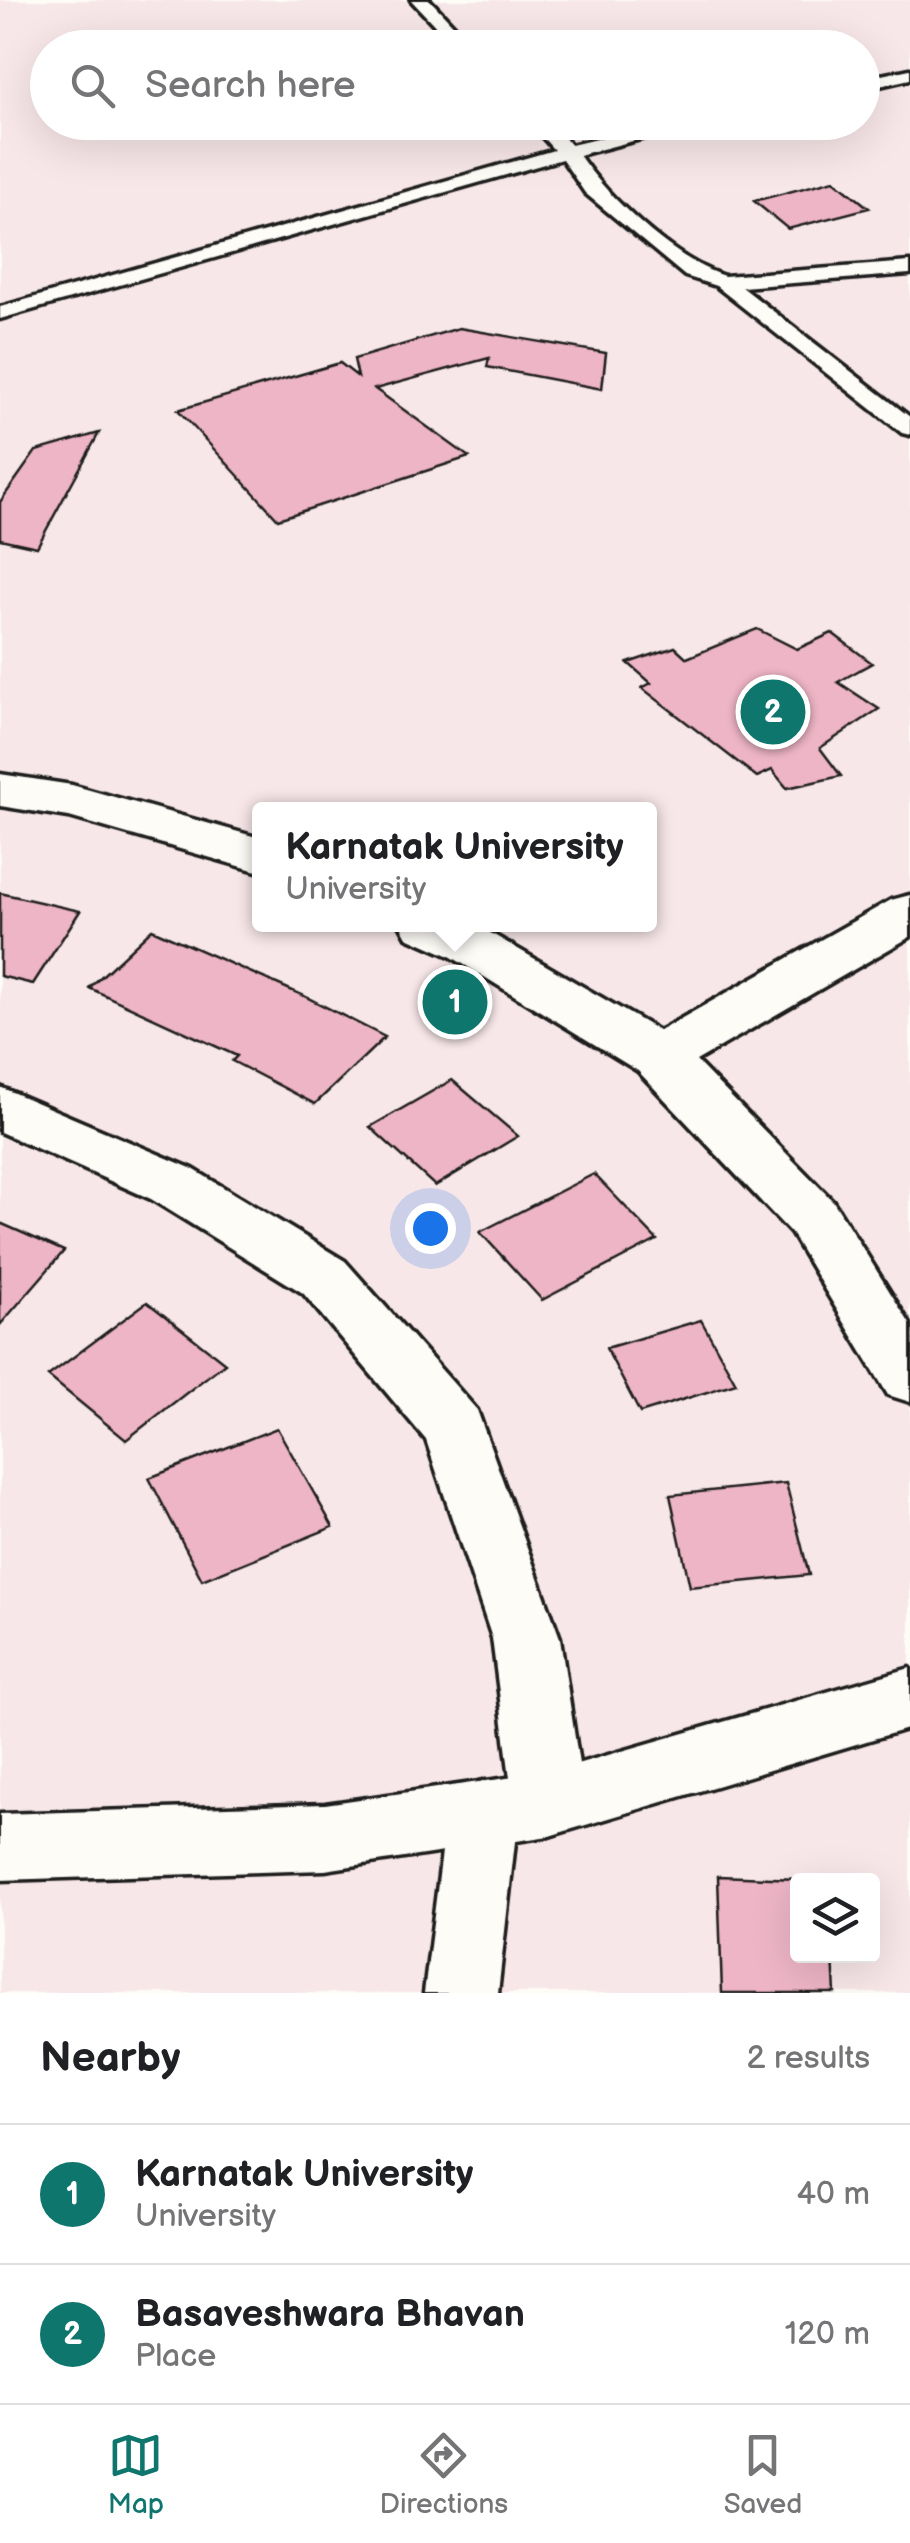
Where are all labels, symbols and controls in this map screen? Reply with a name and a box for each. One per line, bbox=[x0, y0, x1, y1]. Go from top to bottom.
search box bbox=[30, 30, 880, 140]
icon: search bbox=[65, 58, 120, 113]
text: Search here bbox=[145, 63, 356, 108]
pin: 2 bbox=[740, 674, 806, 750]
popup bbox=[252, 802, 657, 932]
text: Karnatak University bbox=[285, 825, 624, 870]
text: University bbox=[285, 870, 426, 909]
pin: 1 bbox=[422, 964, 488, 1040]
your location bbox=[405, 1203, 456, 1254]
map controls bbox=[790, 1873, 880, 1963]
button: layers bbox=[790, 1873, 880, 1963]
text: Nearby bbox=[40, 2033, 180, 2084]
text: 2 results bbox=[746, 2039, 870, 2078]
text: Karnatak University bbox=[135, 2152, 473, 2197]
text: 1 bbox=[66, 2175, 79, 2214]
text: 40 m bbox=[797, 2175, 870, 2214]
text: University bbox=[135, 2197, 276, 2236]
text: Basaveshwara Bhavan bbox=[135, 2292, 525, 2337]
text: 2 bbox=[63, 2315, 82, 2354]
text: 120 m bbox=[785, 2315, 870, 2354]
text: Place bbox=[135, 2337, 216, 2376]
tab: Map bbox=[108, 2428, 164, 2521]
tab: Directions bbox=[379, 2428, 508, 2521]
tab: Saved bbox=[724, 2428, 802, 2521]

